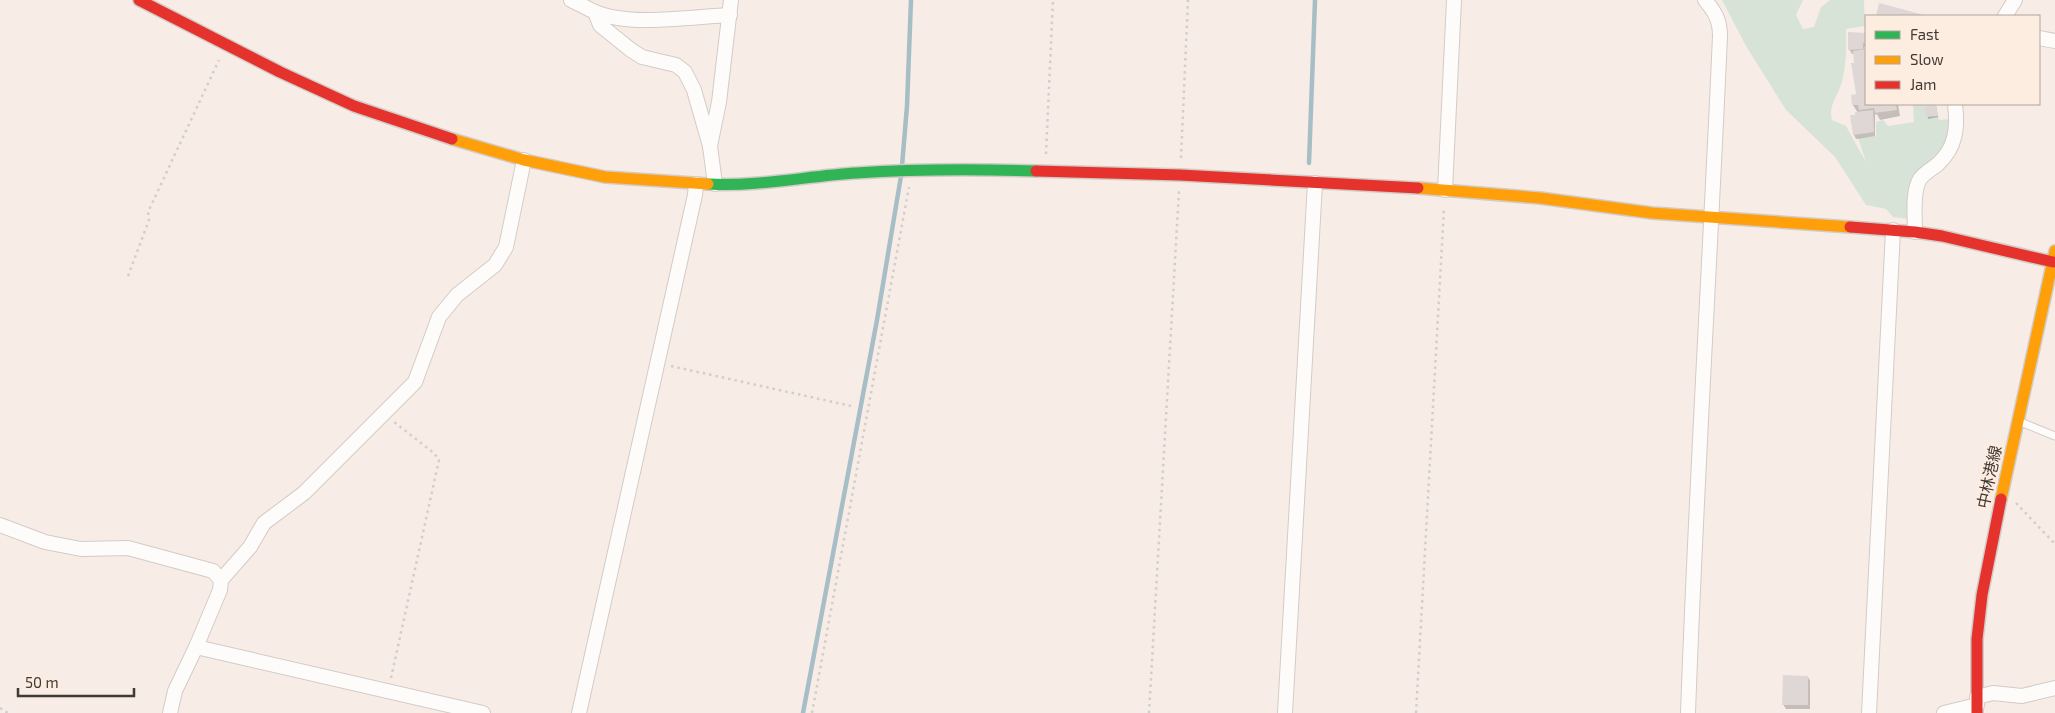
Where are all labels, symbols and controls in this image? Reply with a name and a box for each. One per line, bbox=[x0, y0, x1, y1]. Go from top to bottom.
legend bbox=[1865, 15, 2040, 105]
text: Fast bbox=[1910, 25, 1940, 43]
text: Slow bbox=[1910, 50, 1944, 68]
text: Jam bbox=[1910, 75, 1936, 93]
street label: 中林港線 bbox=[1973, 444, 2004, 510]
scale bar bbox=[18, 666, 134, 698]
text: 50 m bbox=[25, 673, 59, 691]

